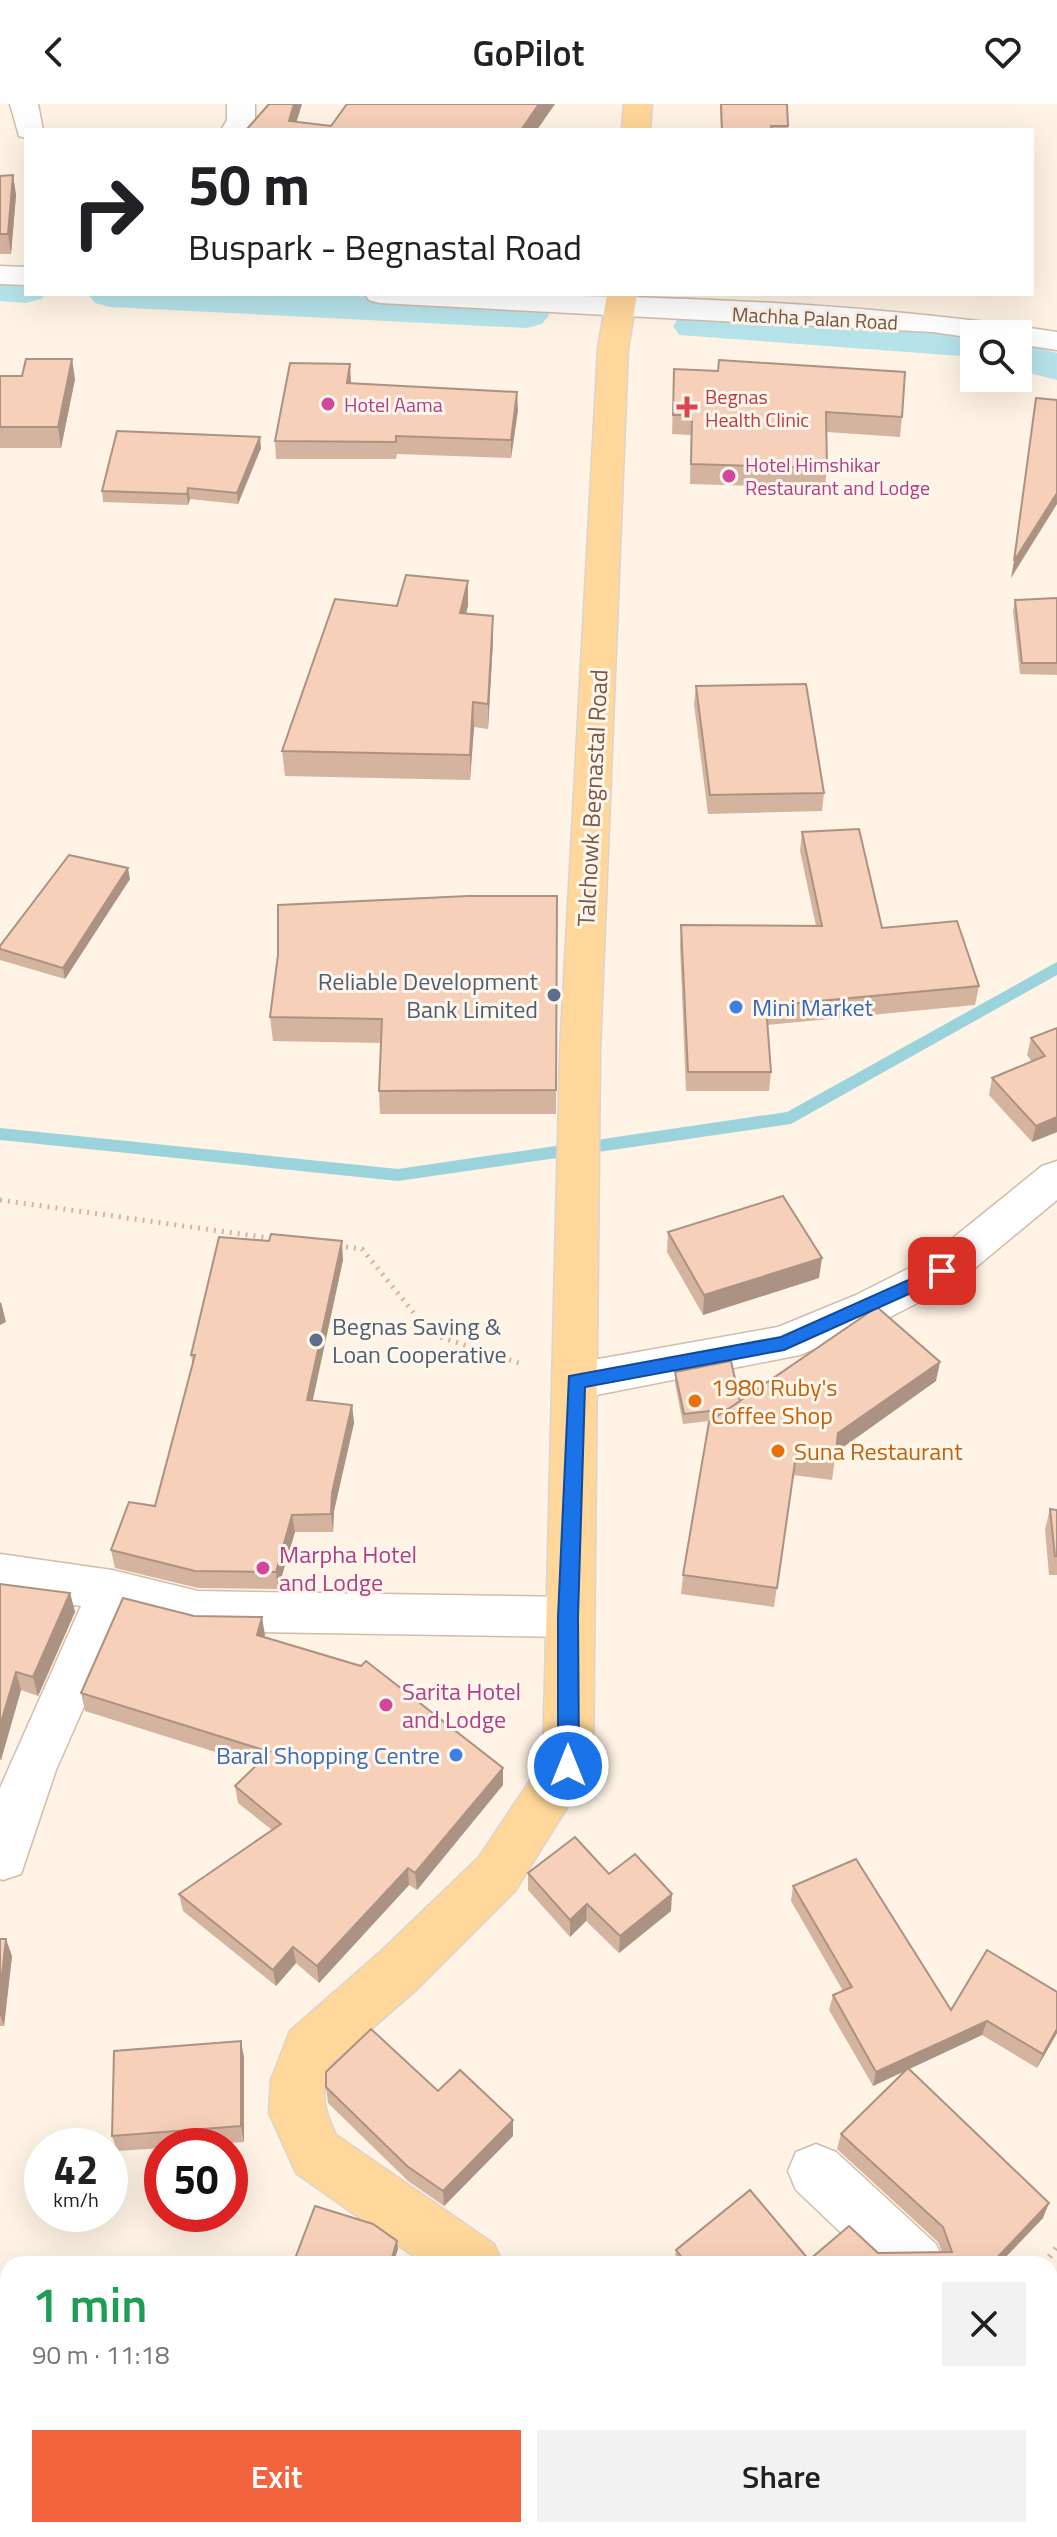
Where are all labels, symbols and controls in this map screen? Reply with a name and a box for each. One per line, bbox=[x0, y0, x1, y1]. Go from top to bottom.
text: GoPilot bbox=[473, 25, 584, 80]
icon: back bbox=[32, 30, 76, 74]
icon: heart bbox=[981, 30, 1025, 74]
text: 50 m bbox=[188, 142, 310, 227]
icon: right bbox=[56, 160, 160, 264]
text: Buspark - Begnastal Road bbox=[188, 219, 582, 274]
street label: Machha Palan Road bbox=[731, 298, 899, 338]
map controls bbox=[960, 320, 1032, 392]
button: search bbox=[960, 320, 1032, 392]
place label: Begnas Health Clinic bbox=[705, 381, 809, 435]
place label: Hotel Aama bbox=[344, 389, 443, 420]
marker: Hotel Aama bbox=[319, 395, 337, 413]
marker: Begnas Health Clinic bbox=[676, 396, 698, 418]
place label: Hotel Himshikar Restaurant and Lodge bbox=[745, 449, 930, 503]
marker: Hotel Himshikar Restaurant and Lodge bbox=[720, 467, 738, 485]
street label: Talchowk Begnastal Road bbox=[567, 668, 617, 928]
place label: Reliable Development Bank Limited bbox=[318, 963, 539, 1027]
marker: Reliable Development Bank Limited bbox=[545, 986, 563, 1004]
place label: Mini Market bbox=[752, 989, 874, 1025]
marker: Mini Market bbox=[727, 998, 745, 1016]
pin bbox=[908, 1237, 976, 1305]
icon: arrive bbox=[920, 1249, 964, 1293]
place label: Begnas Saving & Loan Cooperative bbox=[332, 1308, 507, 1372]
marker: Begnas Saving & Loan Cooperative bbox=[307, 1331, 325, 1349]
place label: 1980 Ruby's Coffee Shop bbox=[711, 1369, 838, 1433]
marker: 1980 Ruby's Coffee Shop bbox=[686, 1392, 704, 1410]
place label: Suna Restaurant bbox=[794, 1433, 963, 1469]
marker: Suna Restaurant bbox=[769, 1442, 787, 1460]
place label: Marpha Hotel and Lodge bbox=[279, 1536, 417, 1600]
marker: Marpha Hotel and Lodge bbox=[254, 1559, 272, 1577]
place label: Sarita Hotel and Lodge bbox=[402, 1673, 521, 1737]
marker: Sarita Hotel and Lodge bbox=[377, 1696, 395, 1714]
position arrow bbox=[526, 1724, 610, 1808]
place label: Baral Shopping Centre bbox=[216, 1737, 440, 1773]
marker: Baral Shopping Centre bbox=[447, 1746, 465, 1764]
speed limit sign: 50 bbox=[144, 2128, 248, 2232]
text: 42 bbox=[54, 2139, 98, 2200]
text: km/h bbox=[53, 2184, 99, 2215]
text: 1 min bbox=[32, 2268, 147, 2341]
button: close bbox=[942, 2282, 1026, 2366]
text: 90 m · 11:18 bbox=[32, 2335, 170, 2374]
button: Exit bbox=[32, 2430, 521, 2522]
button: Share bbox=[537, 2430, 1026, 2522]

